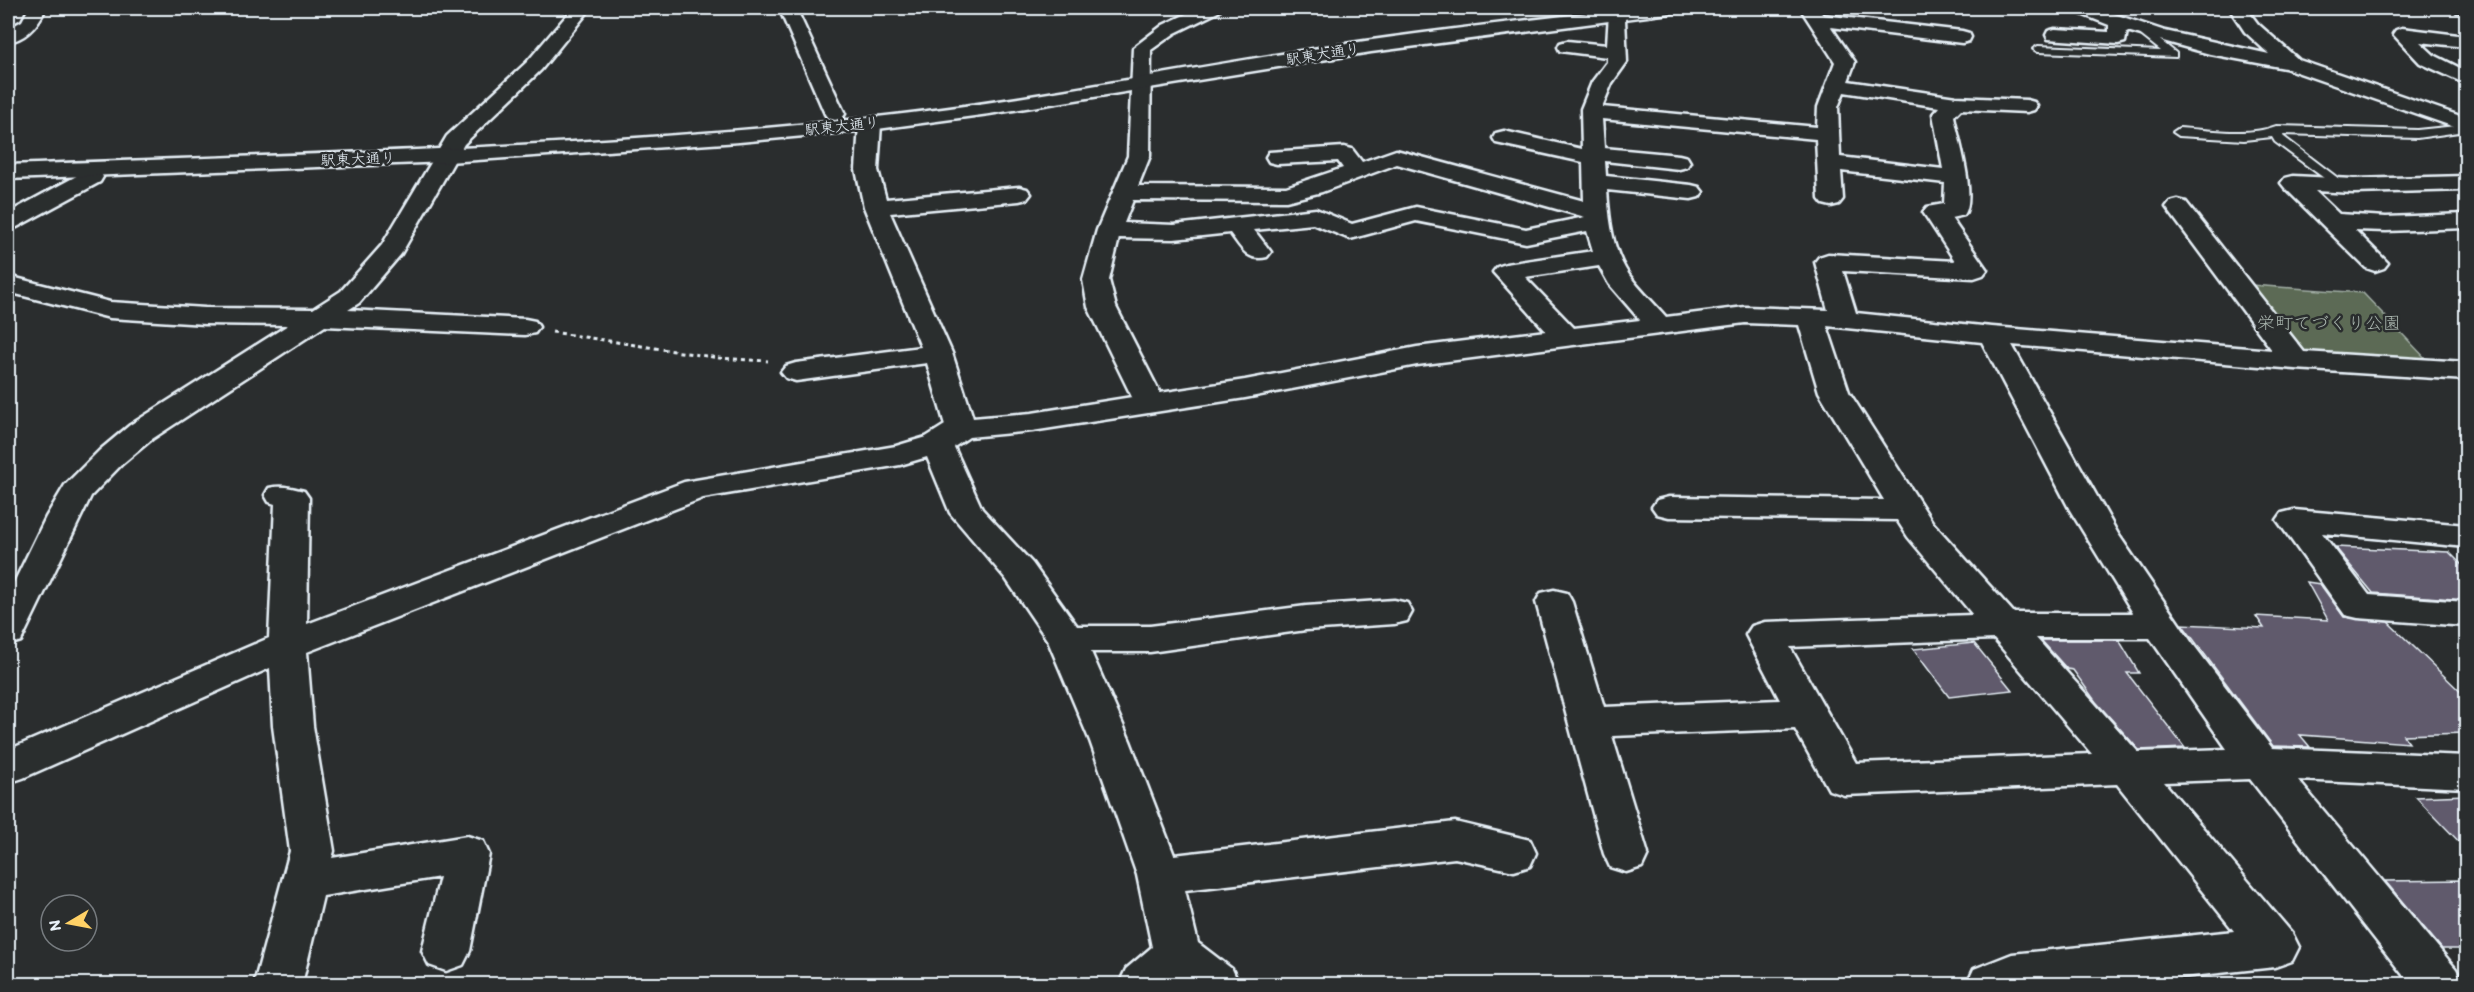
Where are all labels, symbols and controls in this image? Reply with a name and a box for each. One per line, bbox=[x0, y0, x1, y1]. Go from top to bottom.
street label: 駅東大通り bbox=[1285, 39, 1361, 69]
street label: 駅東大通り bbox=[804, 113, 880, 139]
street label: 駅東大通り bbox=[320, 149, 396, 169]
park label: 栄町てづくり公園 bbox=[2257, 312, 2401, 334]
north arrow bbox=[39, 893, 99, 953]
text: N bbox=[44, 919, 65, 932]

